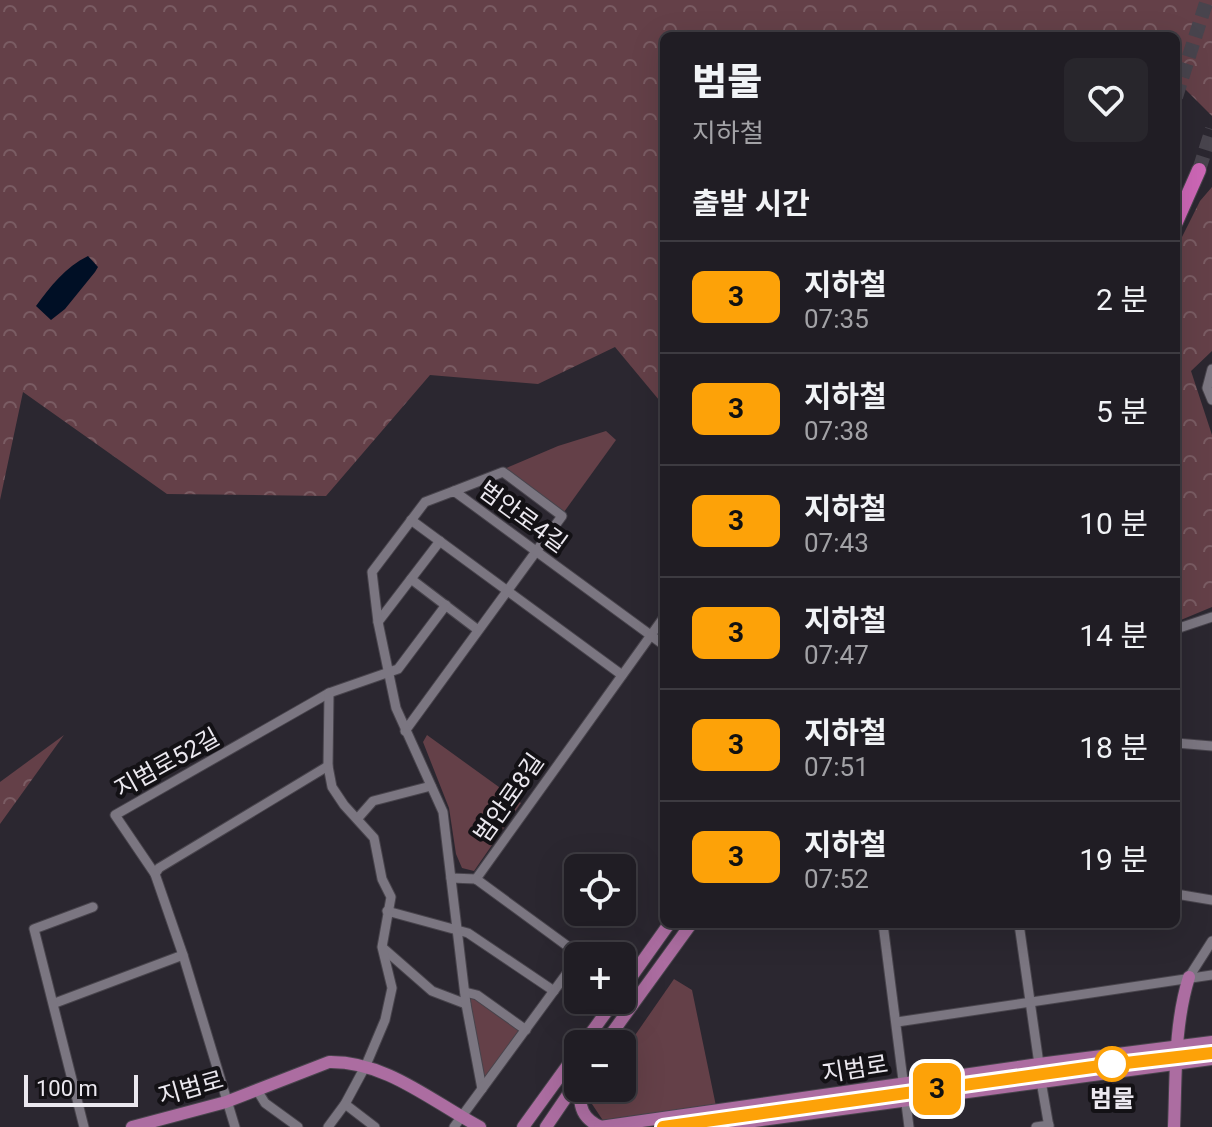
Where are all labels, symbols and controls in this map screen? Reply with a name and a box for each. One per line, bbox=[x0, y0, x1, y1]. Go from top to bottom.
button: heart bbox=[1064, 58, 1148, 142]
text: 범물 bbox=[692, 60, 762, 104]
text: 지하철 bbox=[692, 118, 764, 148]
text: 출발 시간 bbox=[692, 186, 810, 221]
text: 지하철 bbox=[804, 267, 887, 302]
text: 3 bbox=[728, 280, 744, 313]
text: 2 분 bbox=[1096, 282, 1148, 317]
text: 07:35 bbox=[804, 304, 869, 334]
text: 지하철 bbox=[804, 379, 887, 414]
text: 3 bbox=[728, 392, 744, 425]
text: 5 분 bbox=[1096, 394, 1148, 429]
text: 07:38 bbox=[804, 416, 869, 446]
street label: 범안로4길 bbox=[474, 476, 572, 558]
text: 지하철 bbox=[804, 491, 887, 526]
text: 3 bbox=[728, 504, 744, 537]
text: 10 분 bbox=[1079, 506, 1148, 541]
text: 07:43 bbox=[804, 528, 869, 558]
text: 지하철 bbox=[804, 603, 887, 638]
text: 3 bbox=[728, 616, 744, 649]
text: 14 분 bbox=[1079, 618, 1148, 653]
text: 07:47 bbox=[804, 640, 869, 670]
text: 지하철 bbox=[804, 715, 887, 750]
street label: 지범로52길 bbox=[110, 723, 224, 803]
text: 3 bbox=[728, 728, 744, 761]
text: 18 분 bbox=[1079, 730, 1148, 765]
street label: 범안로8길 bbox=[468, 748, 550, 848]
text: 07:51 bbox=[804, 752, 869, 782]
text: 지하철 bbox=[804, 827, 887, 862]
text: 3 bbox=[728, 840, 744, 873]
text: 19 분 bbox=[1079, 842, 1148, 877]
map controls bbox=[564, 854, 636, 1102]
button: locate bbox=[564, 854, 636, 926]
text: 07:52 bbox=[804, 864, 869, 894]
button: + bbox=[564, 942, 636, 1014]
button: − bbox=[564, 1030, 636, 1102]
marker: 범물 bbox=[1095, 1047, 1129, 1081]
street label: 지범로 bbox=[820, 1050, 890, 1088]
line badge: 3 bbox=[911, 1063, 963, 1115]
street label: 지범로 bbox=[155, 1065, 227, 1111]
scale bar bbox=[24, 1071, 138, 1107]
text: 3 bbox=[929, 1072, 945, 1105]
text: 100 m bbox=[36, 1076, 98, 1101]
place label: 범물 bbox=[1090, 1085, 1134, 1113]

